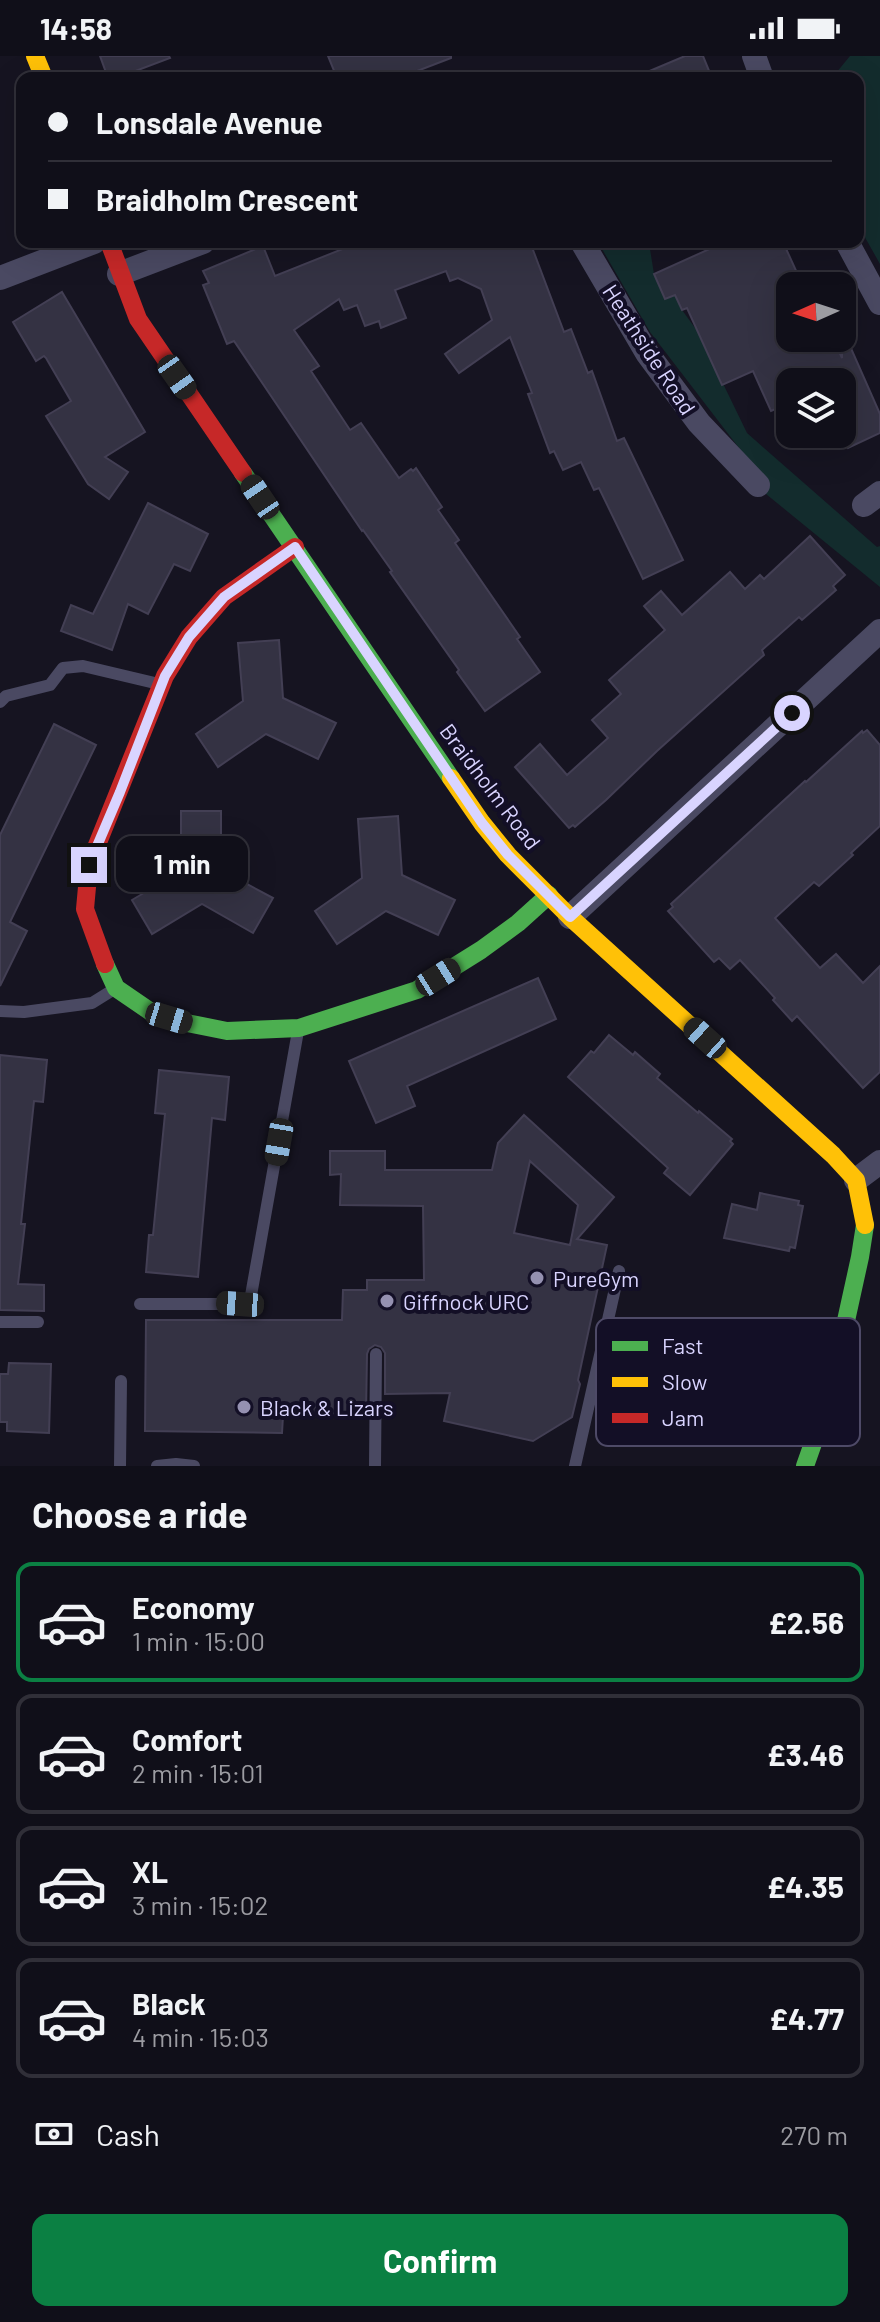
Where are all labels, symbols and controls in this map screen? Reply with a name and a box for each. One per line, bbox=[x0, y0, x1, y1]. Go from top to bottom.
text: 14:58 bbox=[40, 10, 112, 46]
text: Lonsdale Avenue bbox=[96, 104, 323, 140]
text: Braidholm Crescent bbox=[96, 181, 358, 217]
north arrow bbox=[776, 272, 856, 352]
map controls bbox=[776, 272, 856, 448]
street label: Heathside Road bbox=[598, 279, 702, 419]
car bbox=[153, 350, 201, 404]
button: layers bbox=[776, 368, 856, 448]
car bbox=[237, 470, 283, 524]
route start bbox=[774, 695, 810, 731]
street label: Braidholm Road bbox=[435, 718, 547, 854]
callout: 1 min bbox=[117, 837, 249, 893]
route end bbox=[71, 847, 107, 883]
text: 1 min bbox=[154, 848, 210, 879]
car bbox=[411, 954, 465, 1000]
car bbox=[143, 1000, 195, 1036]
car bbox=[679, 1013, 731, 1063]
car bbox=[263, 1116, 295, 1168]
place label: PureGym bbox=[553, 1265, 639, 1291]
marker: PureGym bbox=[528, 1269, 546, 1287]
place label: Giffnock URC bbox=[403, 1288, 529, 1314]
car bbox=[215, 1290, 265, 1318]
marker: Giffnock URC bbox=[378, 1292, 396, 1310]
legend bbox=[596, 1318, 860, 1446]
text: Fast bbox=[662, 1332, 704, 1358]
text: Slow bbox=[662, 1368, 707, 1394]
place label: Black & Lizars bbox=[260, 1394, 394, 1420]
marker: Black & Lizars bbox=[235, 1398, 253, 1416]
text: Jam bbox=[662, 1404, 704, 1430]
text: Choose a ride bbox=[32, 1492, 248, 1535]
icon: car bbox=[36, 1586, 108, 1658]
text: Economy bbox=[132, 1589, 255, 1625]
text: £2.56 bbox=[768, 1604, 844, 1640]
text: 1 min · 15:00 bbox=[132, 1625, 265, 1656]
icon: car bbox=[36, 1718, 108, 1790]
text: Comfort bbox=[132, 1721, 242, 1757]
text: £3.46 bbox=[767, 1736, 844, 1772]
text: 2 min · 15:01 bbox=[132, 1757, 263, 1788]
icon: car bbox=[36, 1850, 108, 1922]
text: XL bbox=[132, 1853, 168, 1889]
text: £4.35 bbox=[767, 1868, 844, 1904]
text: 3 min · 15:02 bbox=[132, 1889, 269, 1920]
icon: car bbox=[36, 1982, 108, 2054]
text: Black bbox=[132, 1985, 206, 2021]
text: £4.77 bbox=[770, 2000, 844, 2036]
text: 4 min · 15:03 bbox=[132, 2021, 269, 2052]
icon: cash bbox=[32, 2112, 76, 2156]
text: Cash bbox=[96, 2116, 160, 2152]
text: 270 m bbox=[780, 2119, 848, 2150]
button: Confirm bbox=[32, 2214, 848, 2306]

